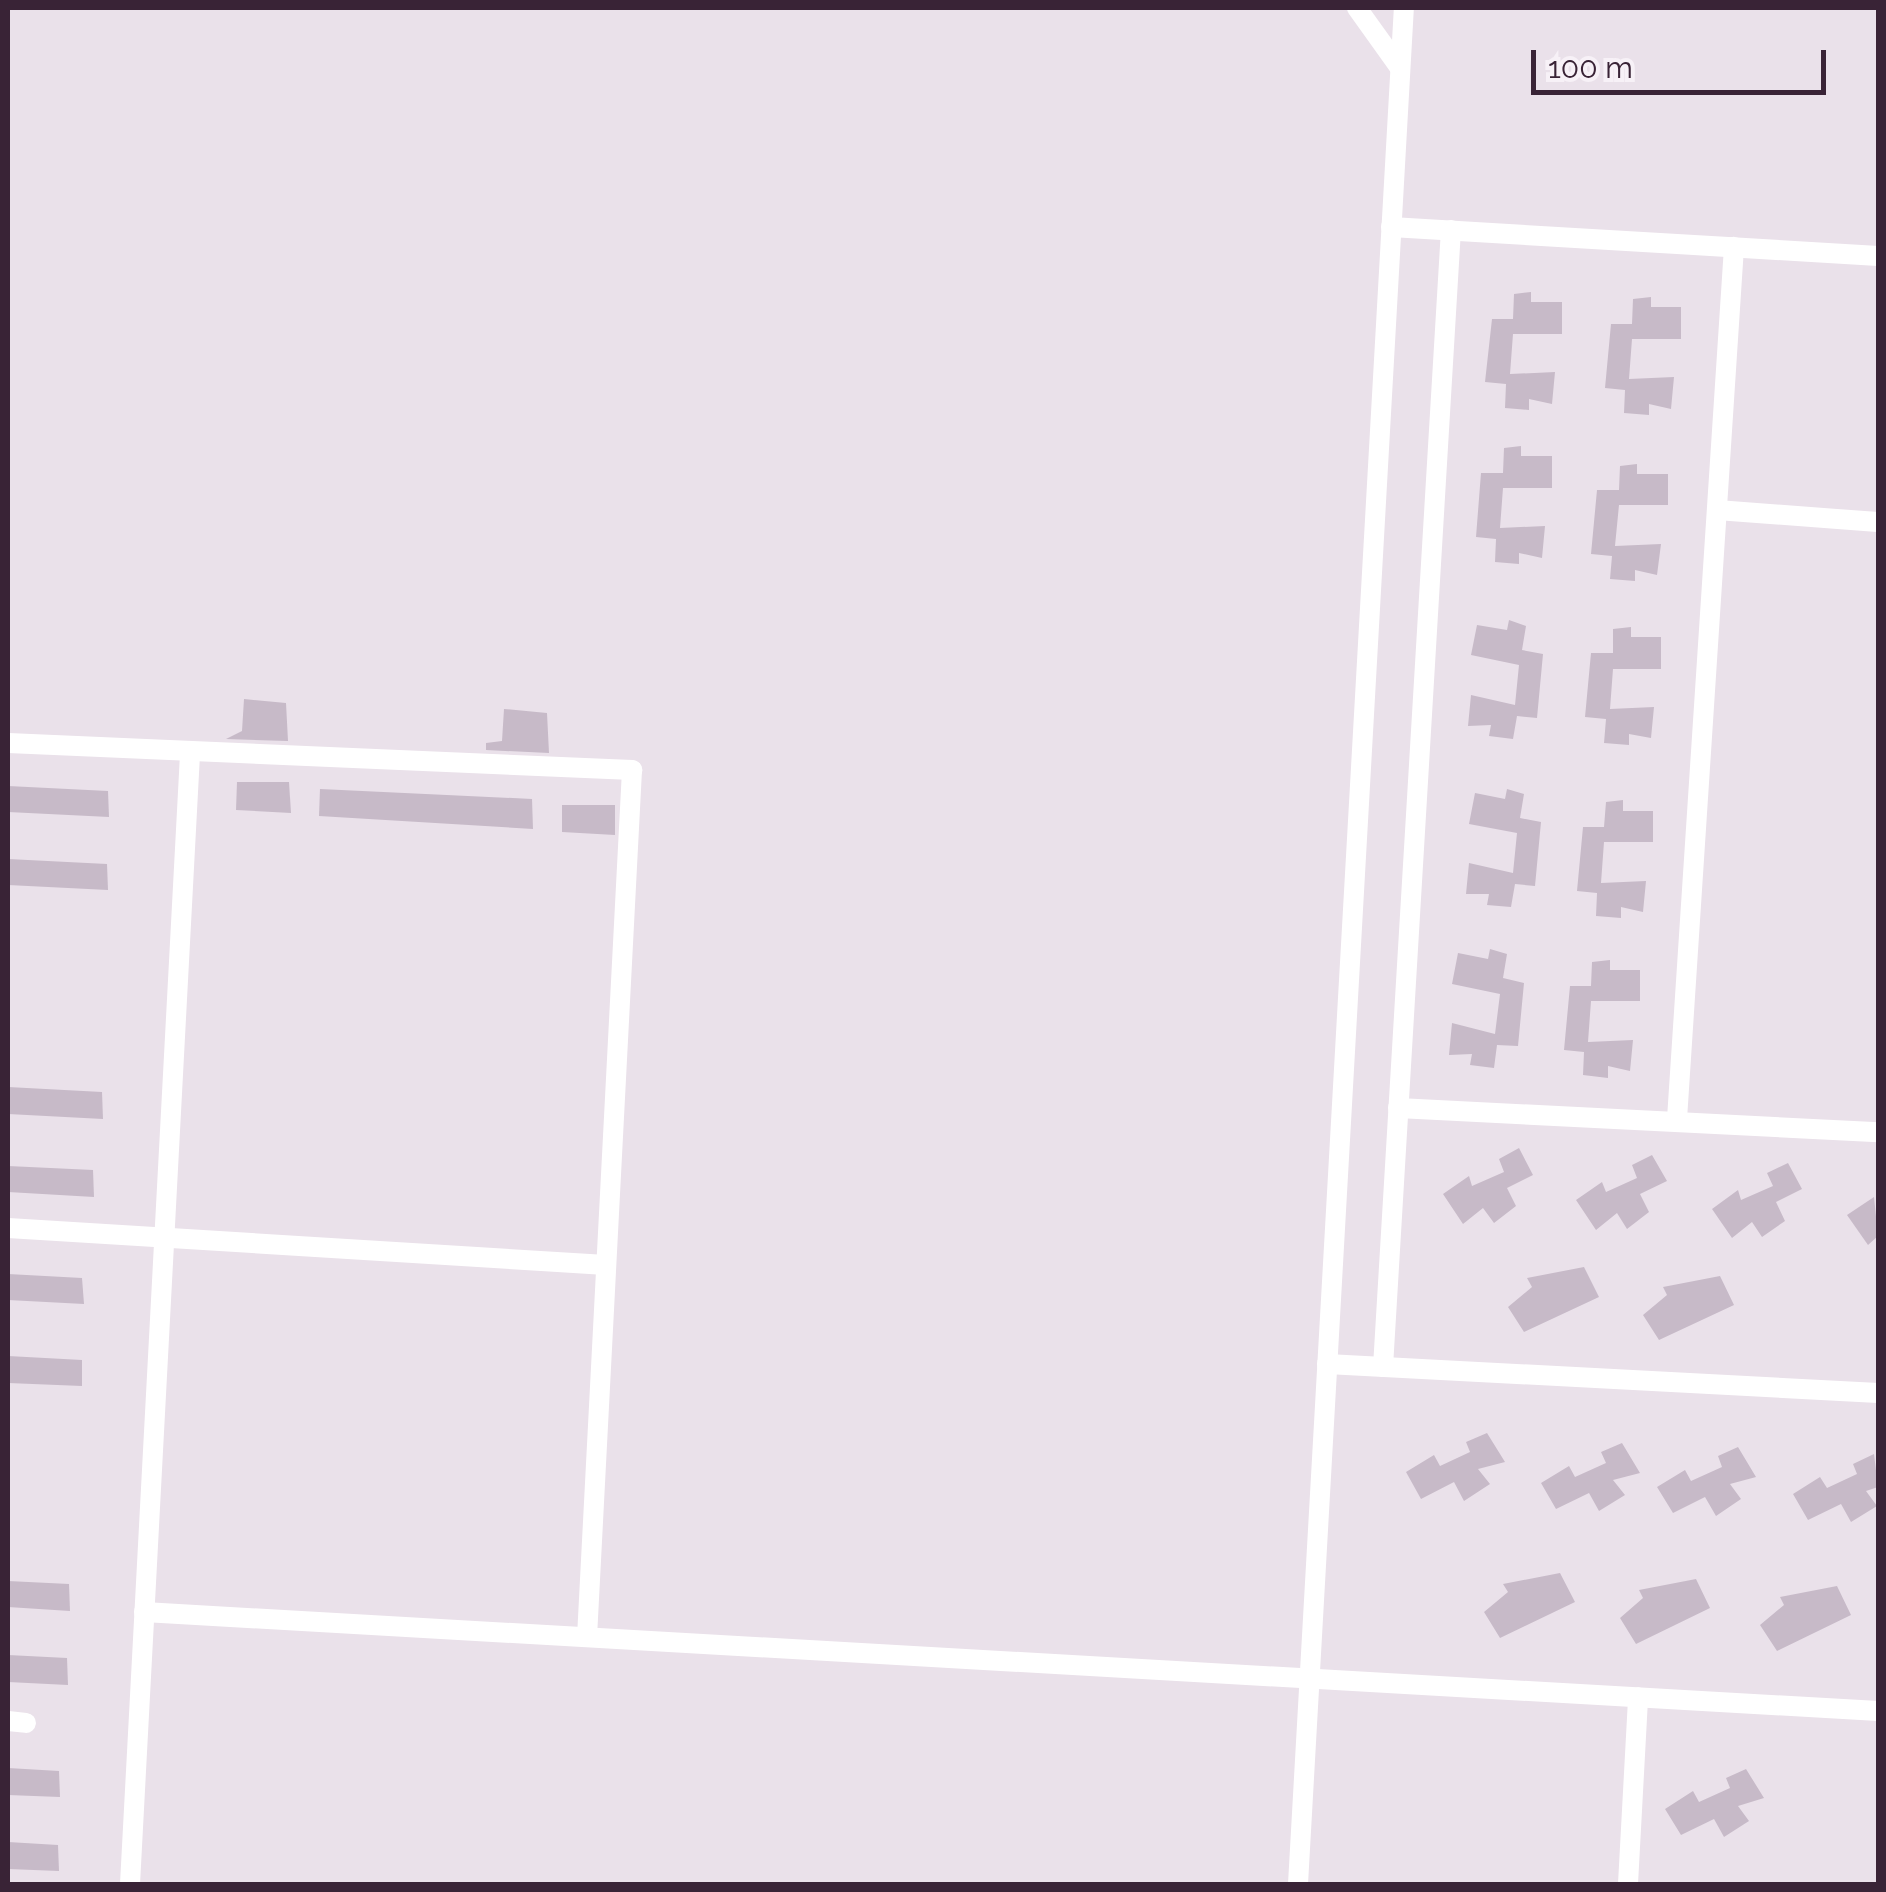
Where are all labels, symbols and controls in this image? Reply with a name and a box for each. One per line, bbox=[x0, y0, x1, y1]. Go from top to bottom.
scale bar bbox=[1536, 30, 1831, 92]
text: 100 m bbox=[1548, 50, 1633, 85]

